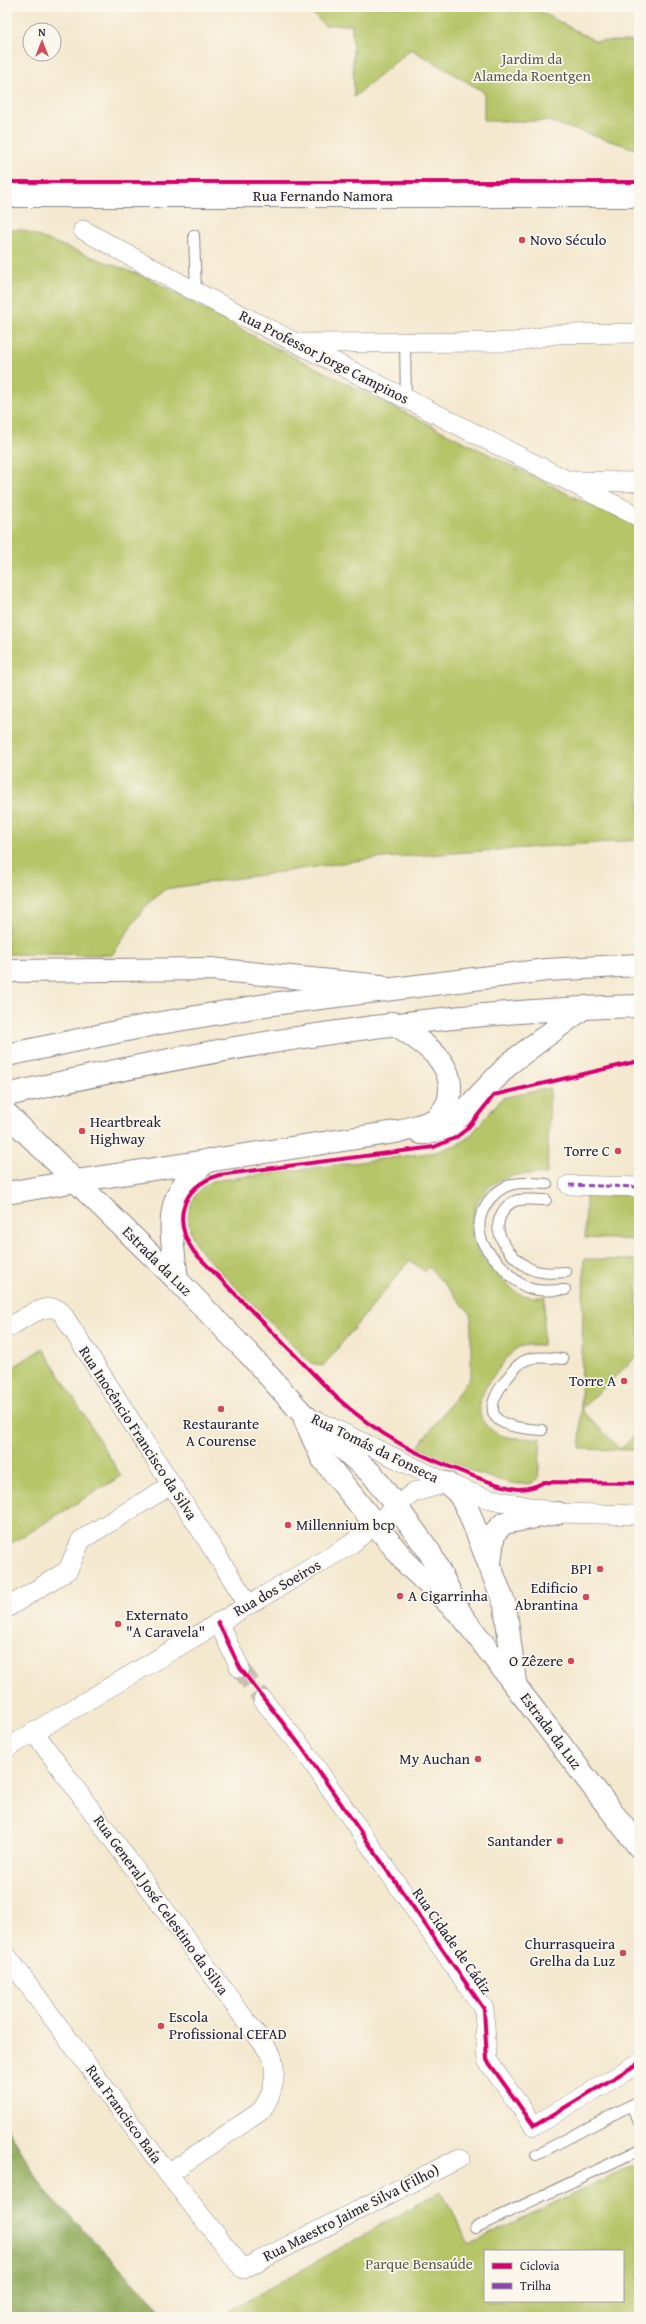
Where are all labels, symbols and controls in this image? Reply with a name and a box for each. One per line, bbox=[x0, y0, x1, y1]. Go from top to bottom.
north arrow bbox=[22, 22, 62, 62]
text: N bbox=[38, 24, 46, 40]
park label: Jardim da Alameda Roentgen bbox=[473, 48, 592, 86]
street label: Rua Fernando Namora bbox=[253, 185, 393, 206]
place label: Novo Século bbox=[530, 229, 607, 250]
marker: Novo Século bbox=[517, 235, 527, 245]
street label: Rua Professor Jorge Campinos bbox=[236, 305, 413, 409]
place label: Heartbreak Highway bbox=[90, 1111, 161, 1149]
marker: Heartbreak Highway bbox=[77, 1126, 87, 1136]
place label: Torre C bbox=[564, 1140, 610, 1161]
marker: Torre C bbox=[613, 1146, 623, 1156]
street label: Estrada da Luz bbox=[118, 1221, 197, 1300]
street label: Rua Inocêncio Francisco da Silva bbox=[74, 1342, 203, 1524]
place label: Torre A bbox=[569, 1370, 616, 1391]
marker: Torre A bbox=[619, 1376, 629, 1386]
marker: Restaurante A Courense bbox=[216, 1404, 226, 1414]
street label: Rua Tomás da Fonseca bbox=[308, 1408, 442, 1487]
place label: Restaurante A Courense bbox=[183, 1413, 259, 1451]
place label: Millennium bcp bbox=[296, 1514, 395, 1535]
marker: Millennium bcp bbox=[283, 1520, 293, 1530]
street label: Rua dos Soeiros bbox=[229, 1554, 324, 1621]
place label: BPI bbox=[571, 1558, 592, 1579]
marker: BPI bbox=[595, 1564, 605, 1574]
place label: Edificio Abrantina bbox=[515, 1577, 578, 1615]
place label: A Cigarrinha bbox=[408, 1585, 488, 1606]
marker: A Cigarrinha bbox=[395, 1591, 405, 1601]
marker: Edificio Abrantina bbox=[581, 1592, 591, 1602]
place label: Externato "A Caravela" bbox=[126, 1604, 205, 1642]
marker: Externato "A Caravela" bbox=[113, 1619, 123, 1629]
place label: O Zêzere bbox=[509, 1650, 563, 1671]
marker: O Zêzere bbox=[566, 1656, 576, 1666]
street label: Estrada da Luz bbox=[516, 1688, 587, 1774]
place label: My Auchan bbox=[399, 1748, 471, 1769]
marker: My Auchan bbox=[473, 1754, 483, 1764]
street label: Rua General José Celestino da Silva bbox=[89, 1811, 234, 1999]
place label: Santander bbox=[487, 1830, 552, 1851]
marker: Santander bbox=[555, 1836, 565, 1846]
street label: Rua Cidade de Cádiz bbox=[408, 1883, 497, 1998]
place label: Churrasqueira Grelha da Luz bbox=[525, 1933, 615, 1971]
marker: Churrasqueira Grelha da Luz bbox=[618, 1948, 628, 1958]
place label: Escola Profissional CEFAD bbox=[169, 2006, 287, 2044]
marker: Escola Profissional CEFAD bbox=[156, 2021, 166, 2031]
street label: Rua Francisco Baía bbox=[81, 2060, 167, 2167]
street label: Rua Maestro Jaime Silva (Filho) bbox=[259, 2159, 442, 2266]
legend bbox=[484, 2250, 624, 2302]
park label: Parque Bensaúde bbox=[365, 2253, 473, 2274]
text: Ciclovia bbox=[520, 2257, 560, 2274]
text: Trilha bbox=[520, 2277, 551, 2294]

